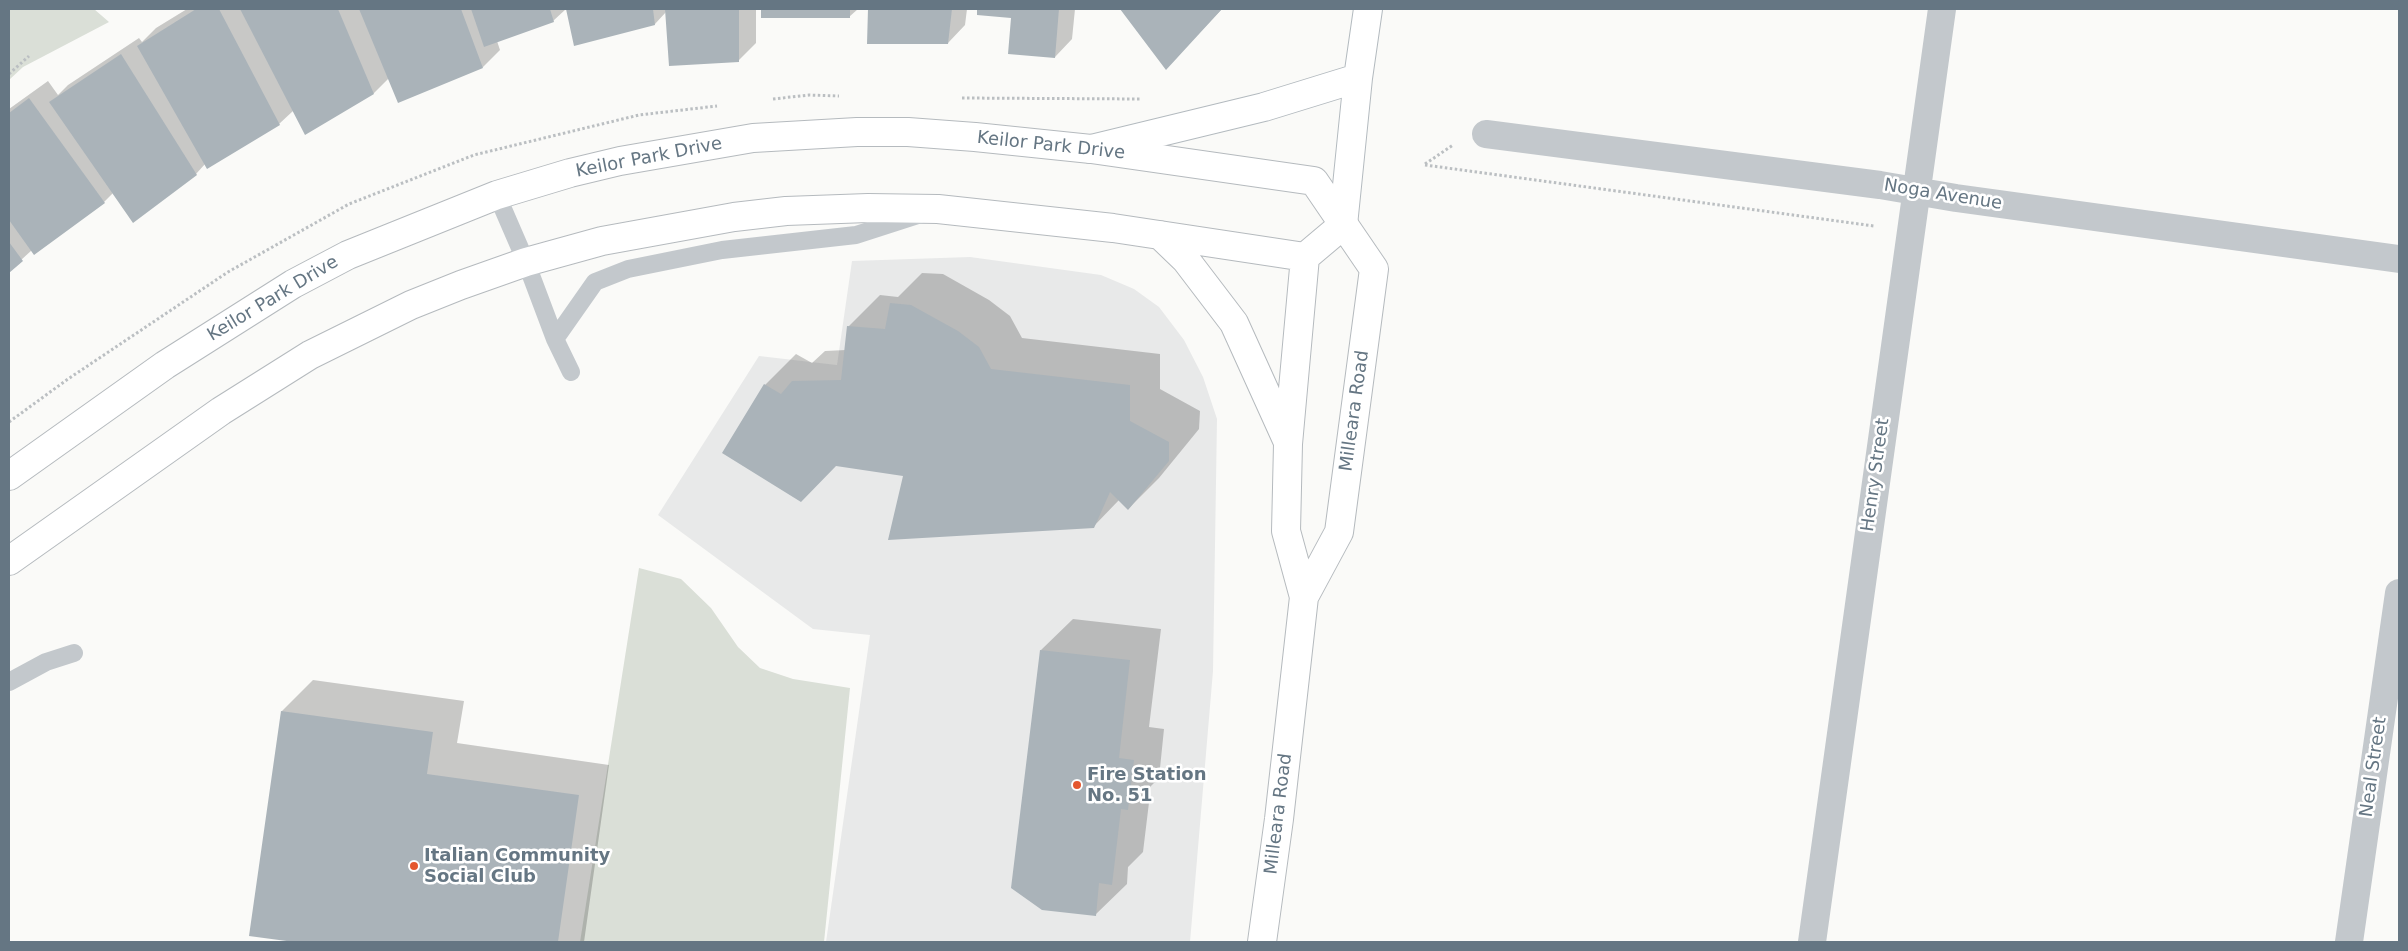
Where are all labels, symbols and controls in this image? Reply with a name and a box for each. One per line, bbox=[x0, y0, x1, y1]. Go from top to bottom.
street label: Keilor Park Drive bbox=[976, 127, 1126, 165]
street label: Keilor Park Drive bbox=[574, 133, 724, 183]
street label: Noga Avenue bbox=[1882, 175, 2004, 215]
street label: Keilor Park Drive bbox=[204, 251, 342, 347]
street label: Milleara Road bbox=[1336, 349, 1374, 473]
street label: Henry Street bbox=[1857, 417, 1895, 533]
street label: Neal Street bbox=[2356, 715, 2392, 819]
street label: Milleara Road bbox=[1261, 752, 1297, 876]
place label: Fire Station No. 51 bbox=[1087, 764, 1206, 806]
marker: Fire Station No. 51 bbox=[1071, 779, 1083, 791]
place label: Italian Community Social Club bbox=[424, 845, 610, 888]
marker: Italian Community Social Club bbox=[408, 860, 420, 872]

